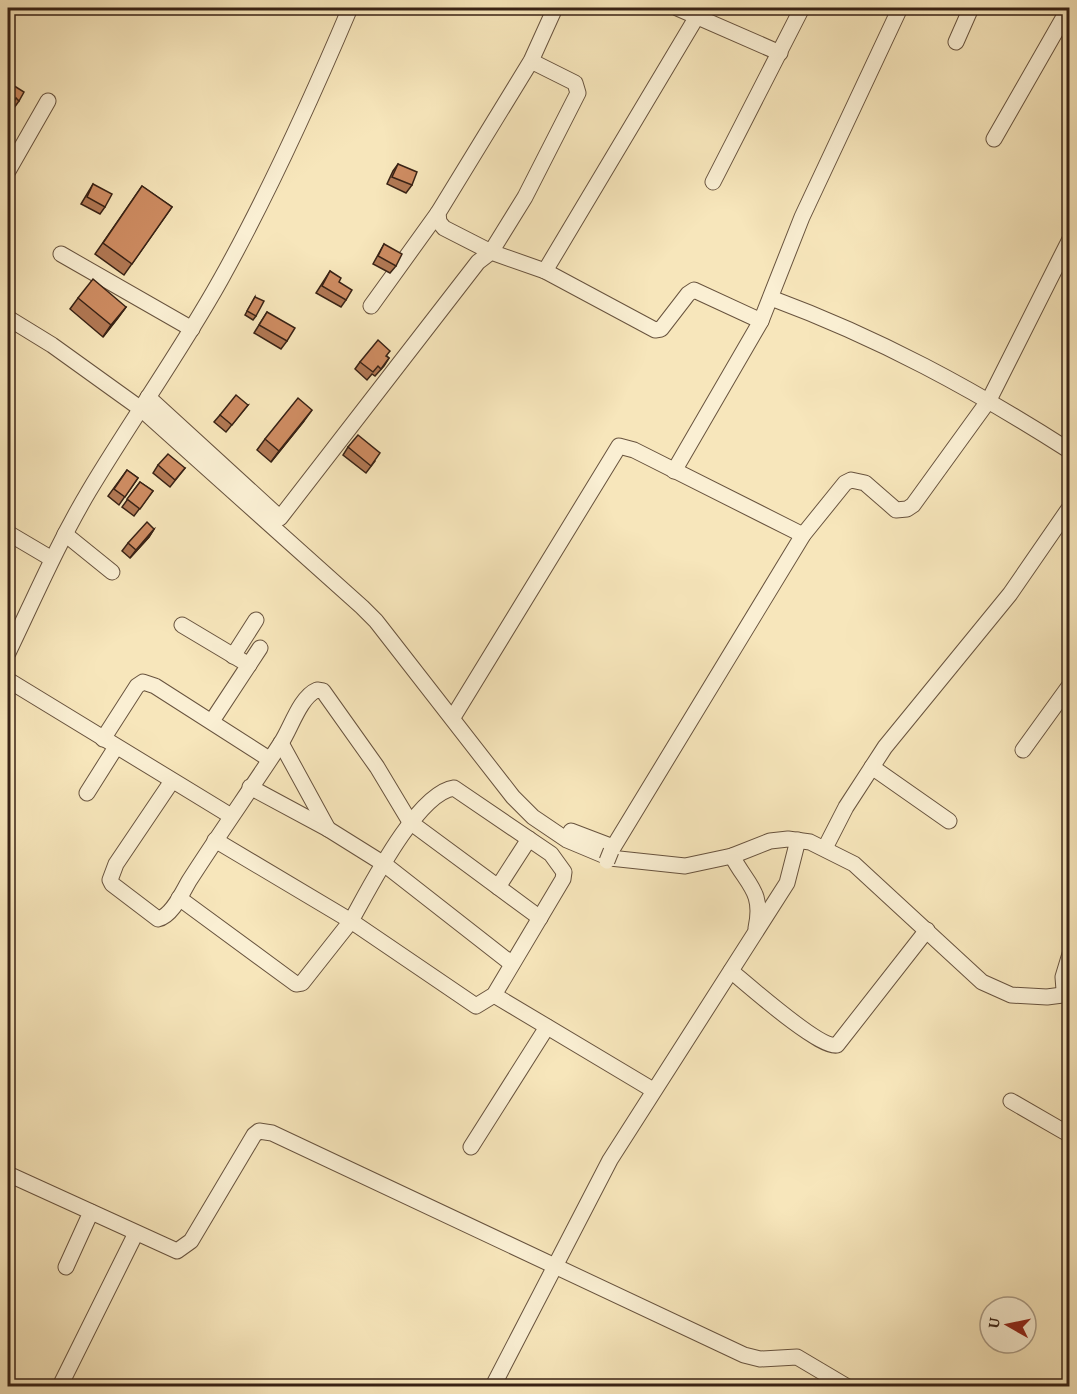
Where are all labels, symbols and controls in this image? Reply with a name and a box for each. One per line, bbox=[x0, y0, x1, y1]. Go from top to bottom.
north arrow bbox=[978, 1295, 1038, 1355]
text: U bbox=[980, 1315, 1006, 1330]

